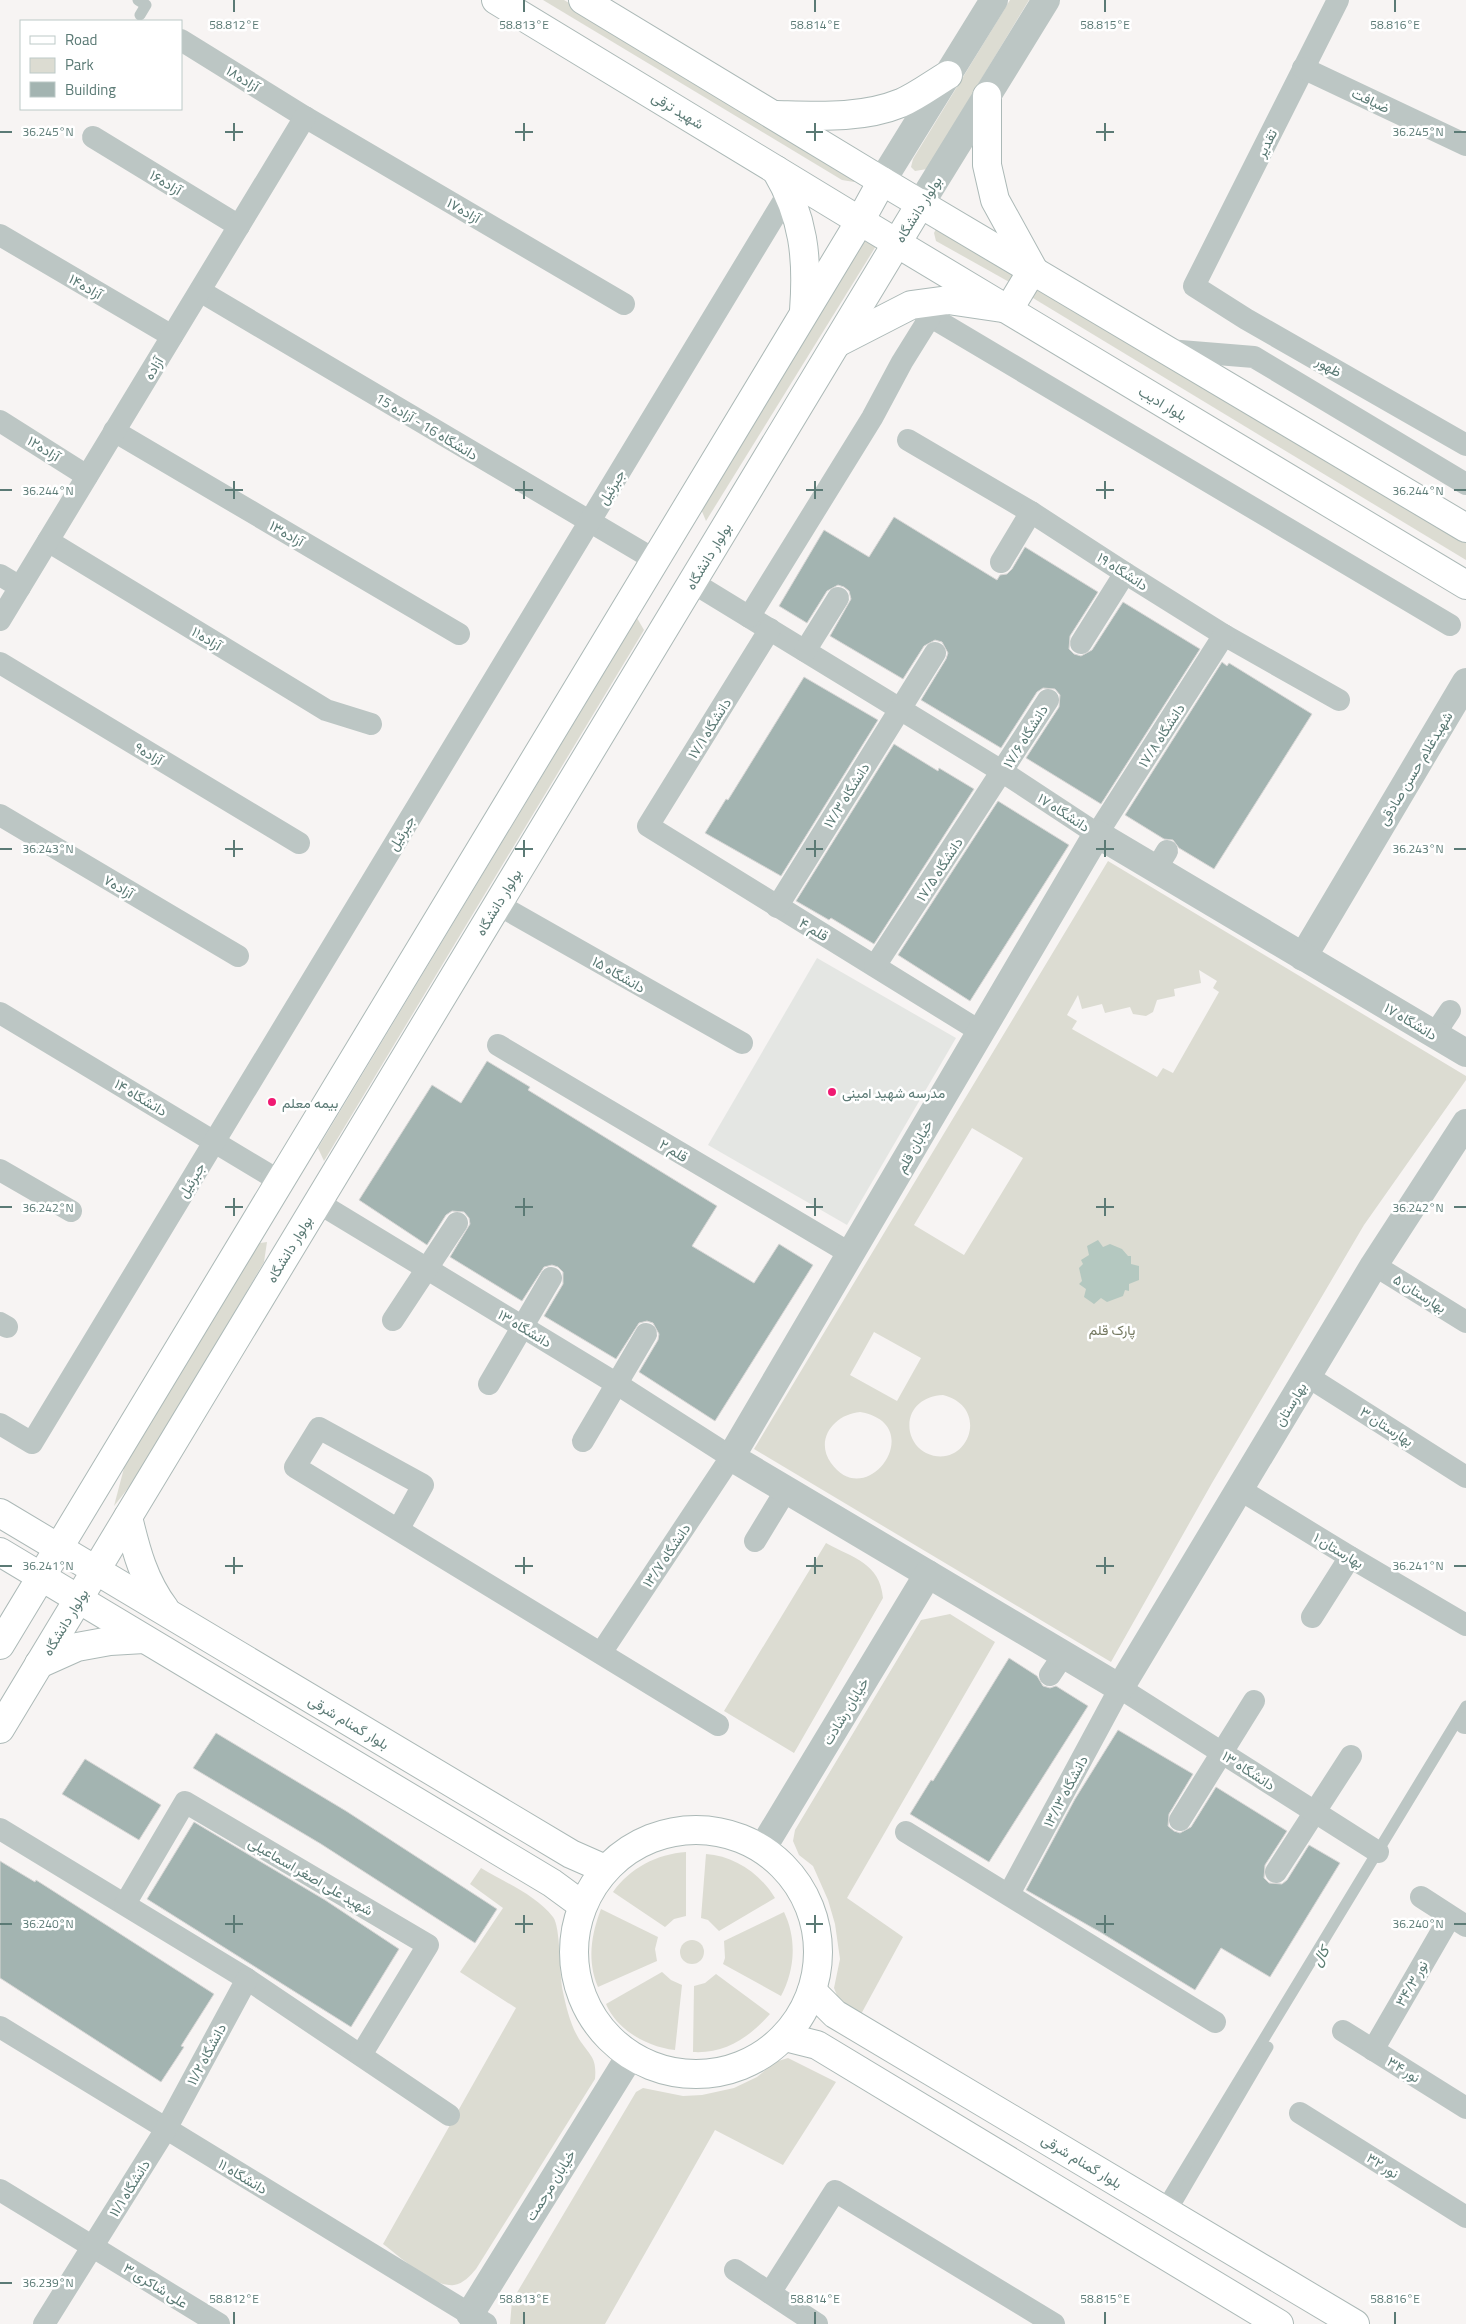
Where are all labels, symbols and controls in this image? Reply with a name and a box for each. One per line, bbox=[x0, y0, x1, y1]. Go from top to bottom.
text: 58.812°E bbox=[209, 15, 259, 34]
text: 58.813°E bbox=[499, 15, 549, 34]
text: 58.814°E bbox=[790, 15, 840, 34]
text: 58.815°E bbox=[1080, 15, 1130, 34]
text: 58.816°E bbox=[1370, 15, 1420, 34]
legend bbox=[20, 20, 182, 110]
text: Road bbox=[65, 28, 97, 51]
text: Park bbox=[65, 53, 94, 76]
street label: آزاده۱۸ bbox=[222, 60, 265, 97]
text: Building bbox=[65, 78, 116, 101]
street label: ضیافت bbox=[1348, 82, 1394, 118]
street label: شهید ترقی bbox=[648, 86, 708, 134]
text: 36.245°N bbox=[22, 122, 74, 141]
text: 36.245°N bbox=[1392, 122, 1444, 141]
street label: تقدیر bbox=[1250, 125, 1282, 162]
street label: آزاده۱۶ bbox=[146, 164, 188, 201]
street label: بولوار دانشگاه bbox=[889, 172, 947, 246]
street label: آزاده۱۷ bbox=[443, 192, 486, 229]
street label: آزاده۱۴ bbox=[65, 268, 108, 305]
street label: ظهور bbox=[1311, 350, 1346, 382]
street label: آزاده bbox=[138, 351, 169, 384]
street label: بلوار ادیب bbox=[1135, 380, 1191, 426]
street label: دانشگاه 16 - آزاده 15 bbox=[372, 387, 483, 465]
street label: آزاده۱۲ bbox=[24, 430, 66, 467]
street label: جبرئیل bbox=[592, 465, 630, 509]
text: 36.244°N bbox=[22, 481, 74, 500]
text: 36.244°N bbox=[1392, 481, 1444, 500]
street label: آزاده۱۳ bbox=[266, 515, 310, 552]
street label: بولوار دانشگاه bbox=[680, 519, 736, 593]
street label: دانشگاه ۱۹ bbox=[1093, 547, 1153, 595]
street label: آزاده۱۱ bbox=[188, 621, 227, 656]
street label: دانشگاه ۱۷/۱ bbox=[682, 693, 736, 763]
street label: دانشگاه ۱۷/۸ bbox=[1132, 699, 1190, 771]
street label: دانشگاه ۱۷/۶ bbox=[997, 700, 1053, 772]
street label: شهیدغلام حسن صادقی bbox=[1373, 707, 1457, 829]
street label: آزاده۹ bbox=[131, 736, 169, 771]
street label: دانشگاه ۱۷/۳ bbox=[818, 758, 875, 832]
street label: دانشگاه ۱۷ bbox=[1034, 787, 1094, 837]
street label: جبرئیل bbox=[382, 811, 420, 855]
street label: دانشگاه ۱۷/۵ bbox=[910, 833, 968, 905]
text: 36.243°N bbox=[22, 839, 74, 858]
text: 36.243°N bbox=[1392, 839, 1444, 858]
street label: بولوار دانشگاه bbox=[470, 865, 526, 939]
street label: آزاده۷ bbox=[100, 869, 140, 904]
street label: قلم ۴ bbox=[795, 912, 833, 946]
street label: دانشگاه ۱۵ bbox=[588, 950, 650, 998]
street label: دانشگاه ۱۷ bbox=[1381, 997, 1442, 1045]
street label: دانشگاه ۱۴ bbox=[111, 1073, 172, 1121]
place label: مدرسه شهید امینی bbox=[842, 1082, 945, 1103]
marker: مدرسه شهید امینی bbox=[826, 1086, 838, 1098]
place label: بیمه معلم bbox=[282, 1092, 338, 1113]
marker: بیمه معلم bbox=[266, 1096, 278, 1108]
street label: خیابان قلم bbox=[890, 1116, 938, 1176]
street label: قلم ۲ bbox=[656, 1133, 692, 1167]
street label: جبرئیل bbox=[172, 1158, 210, 1202]
text: 36.242°N bbox=[22, 1198, 74, 1217]
text: 36.242°N bbox=[1392, 1198, 1444, 1217]
street label: بولوار دانشگاه bbox=[261, 1212, 317, 1286]
street label: بهارستان ۵ bbox=[1389, 1268, 1451, 1318]
street label: دانشگاه ۱۳ bbox=[494, 1304, 556, 1352]
park label: پارک قلم bbox=[1089, 1319, 1135, 1340]
street label: بهارستان bbox=[1269, 1378, 1311, 1430]
street label: بهارستان ۳ bbox=[1356, 1401, 1418, 1451]
street label: دانشگاه ۱۳/۷ bbox=[637, 1518, 695, 1591]
street label: بهارستان ۱ bbox=[1310, 1527, 1368, 1573]
text: 36.241°N bbox=[22, 1556, 74, 1575]
text: 36.241°N bbox=[1392, 1556, 1444, 1575]
street label: بولوار دانشگاه bbox=[37, 1585, 93, 1659]
street label: خیابان رشادت bbox=[816, 1673, 874, 1749]
street label: بلوار گمنام شرقی bbox=[305, 1690, 393, 1754]
street label: دانشگاه ۱۳ bbox=[1218, 1745, 1280, 1795]
street label: دانشگاه ۱۳/۱۳ bbox=[1037, 1751, 1093, 1831]
street label: شهید علی اصغر اسماعیلی bbox=[245, 1832, 377, 1920]
text: 36.240°N bbox=[22, 1914, 74, 1933]
text: 36.240°N bbox=[1392, 1914, 1444, 1933]
water label: کال bbox=[1305, 1939, 1336, 1971]
street label: نور ۳۴/۳ bbox=[1389, 1956, 1433, 2010]
street label: دانشگاه ۱۱/۲ bbox=[181, 2019, 231, 2089]
street label: نور ۳۴ bbox=[1383, 2051, 1425, 2087]
street label: بلوار گمنام شرقی bbox=[1038, 2129, 1126, 2193]
street label: خیابان مرحمت bbox=[520, 2145, 580, 2225]
street label: نور ۳۲ bbox=[1363, 2147, 1403, 2183]
street label: دانشگاه ۱۱ bbox=[214, 2153, 272, 2199]
street label: دانشگاه ۱۱/۱ bbox=[103, 2155, 155, 2221]
street label: علی شاکری ۳ bbox=[120, 2257, 192, 2313]
text: 36.239°N bbox=[22, 2273, 74, 2292]
text: 58.812°E bbox=[209, 2289, 259, 2308]
text: 58.813°E bbox=[499, 2289, 549, 2308]
text: 58.814°E bbox=[790, 2289, 840, 2308]
text: 58.815°E bbox=[1080, 2289, 1130, 2308]
text: 58.816°E bbox=[1370, 2289, 1420, 2308]

